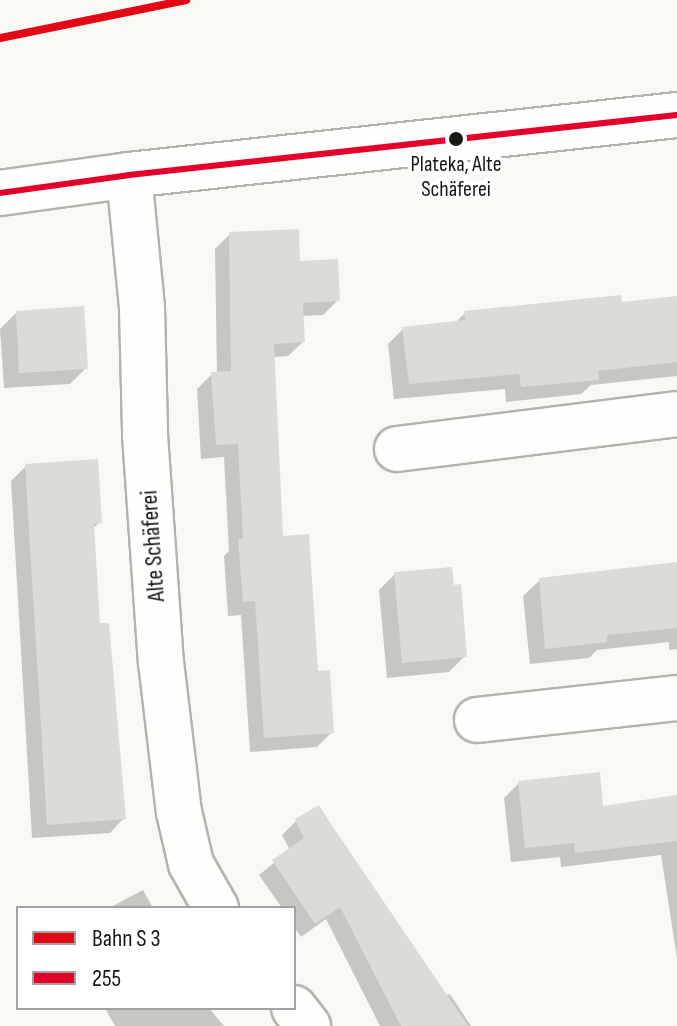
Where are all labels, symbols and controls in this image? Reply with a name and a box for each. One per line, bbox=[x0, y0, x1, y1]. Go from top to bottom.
marker: Plateka, Alte Schäferei bbox=[448, 131, 464, 147]
place label: Plateka, Alte Schäferei bbox=[411, 151, 501, 202]
street label: Alte Schäferei bbox=[135, 489, 171, 603]
legend bbox=[16, 906, 296, 1010]
text: Bahn S 3 bbox=[92, 924, 161, 953]
text: 255 bbox=[92, 964, 121, 993]

